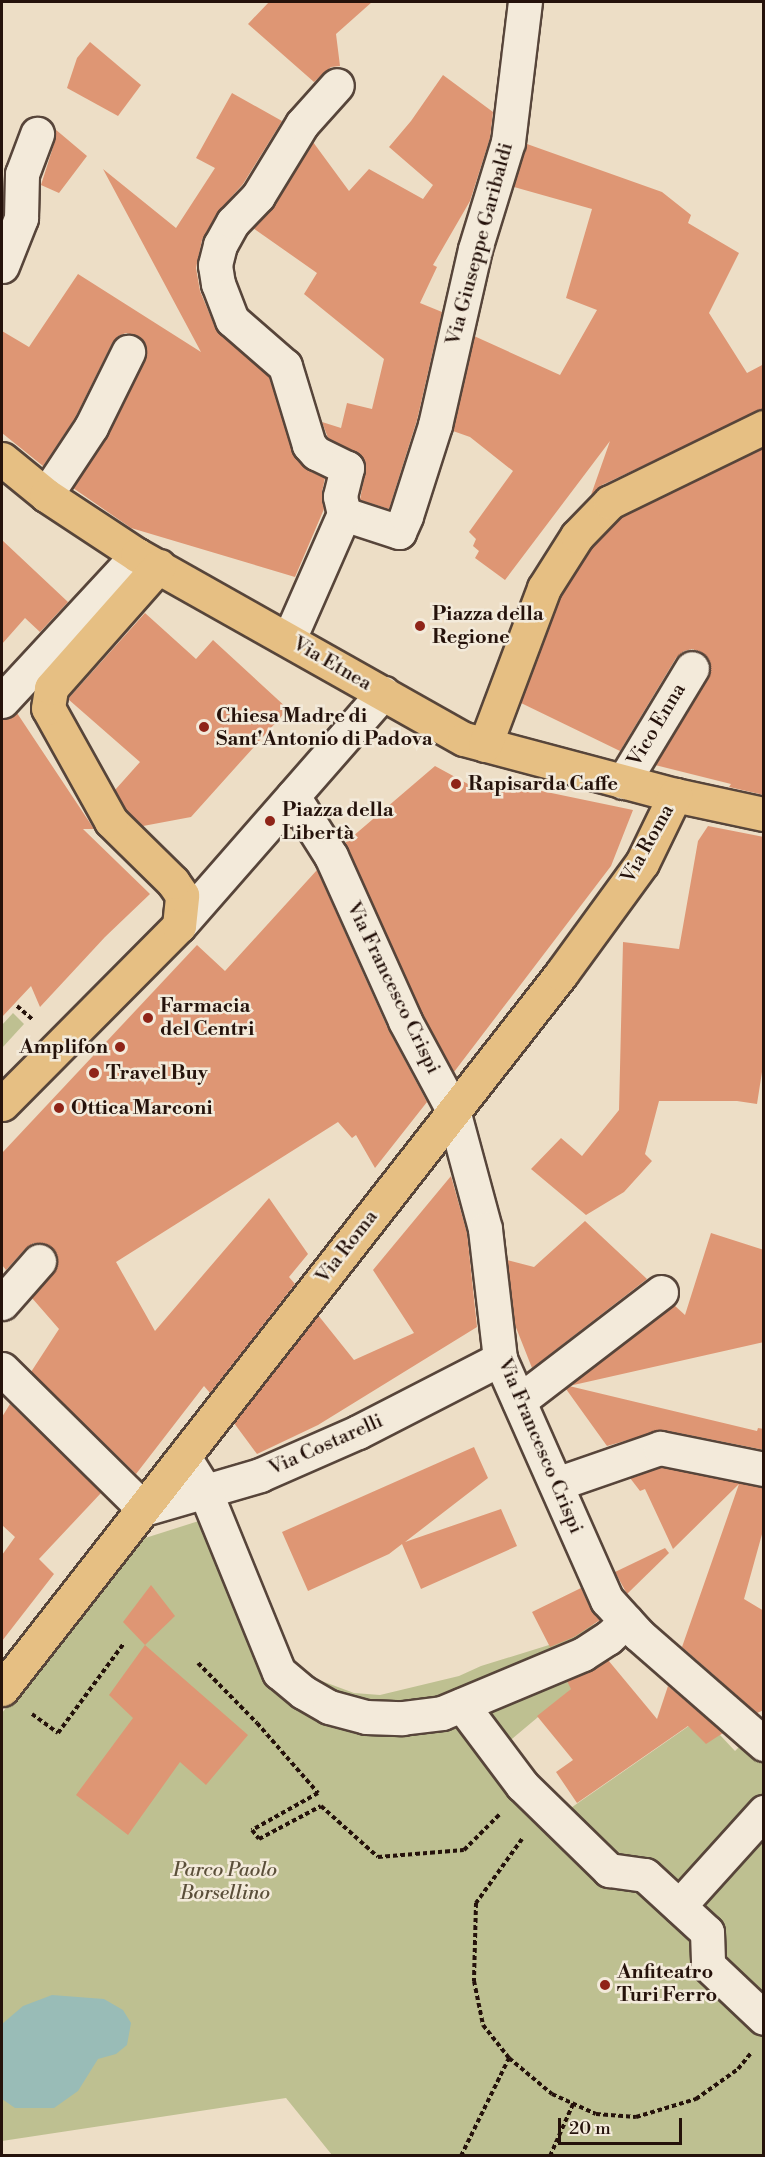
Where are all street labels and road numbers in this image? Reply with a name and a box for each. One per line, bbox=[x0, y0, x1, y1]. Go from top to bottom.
street label: Via Giuseppe Garibaldi bbox=[441, 140, 519, 348]
street label: Via Etnea bbox=[288, 632, 376, 696]
street label: Vico Enna bbox=[623, 679, 691, 771]
street label: Via Roma bbox=[617, 800, 679, 888]
street label: Via Francesco Crispi bbox=[341, 898, 445, 1078]
street label: Via Roma bbox=[311, 1206, 383, 1288]
street label: Via Francesco Crispi bbox=[492, 1355, 588, 1537]
street label: Via Costarelli bbox=[265, 1409, 387, 1481]

